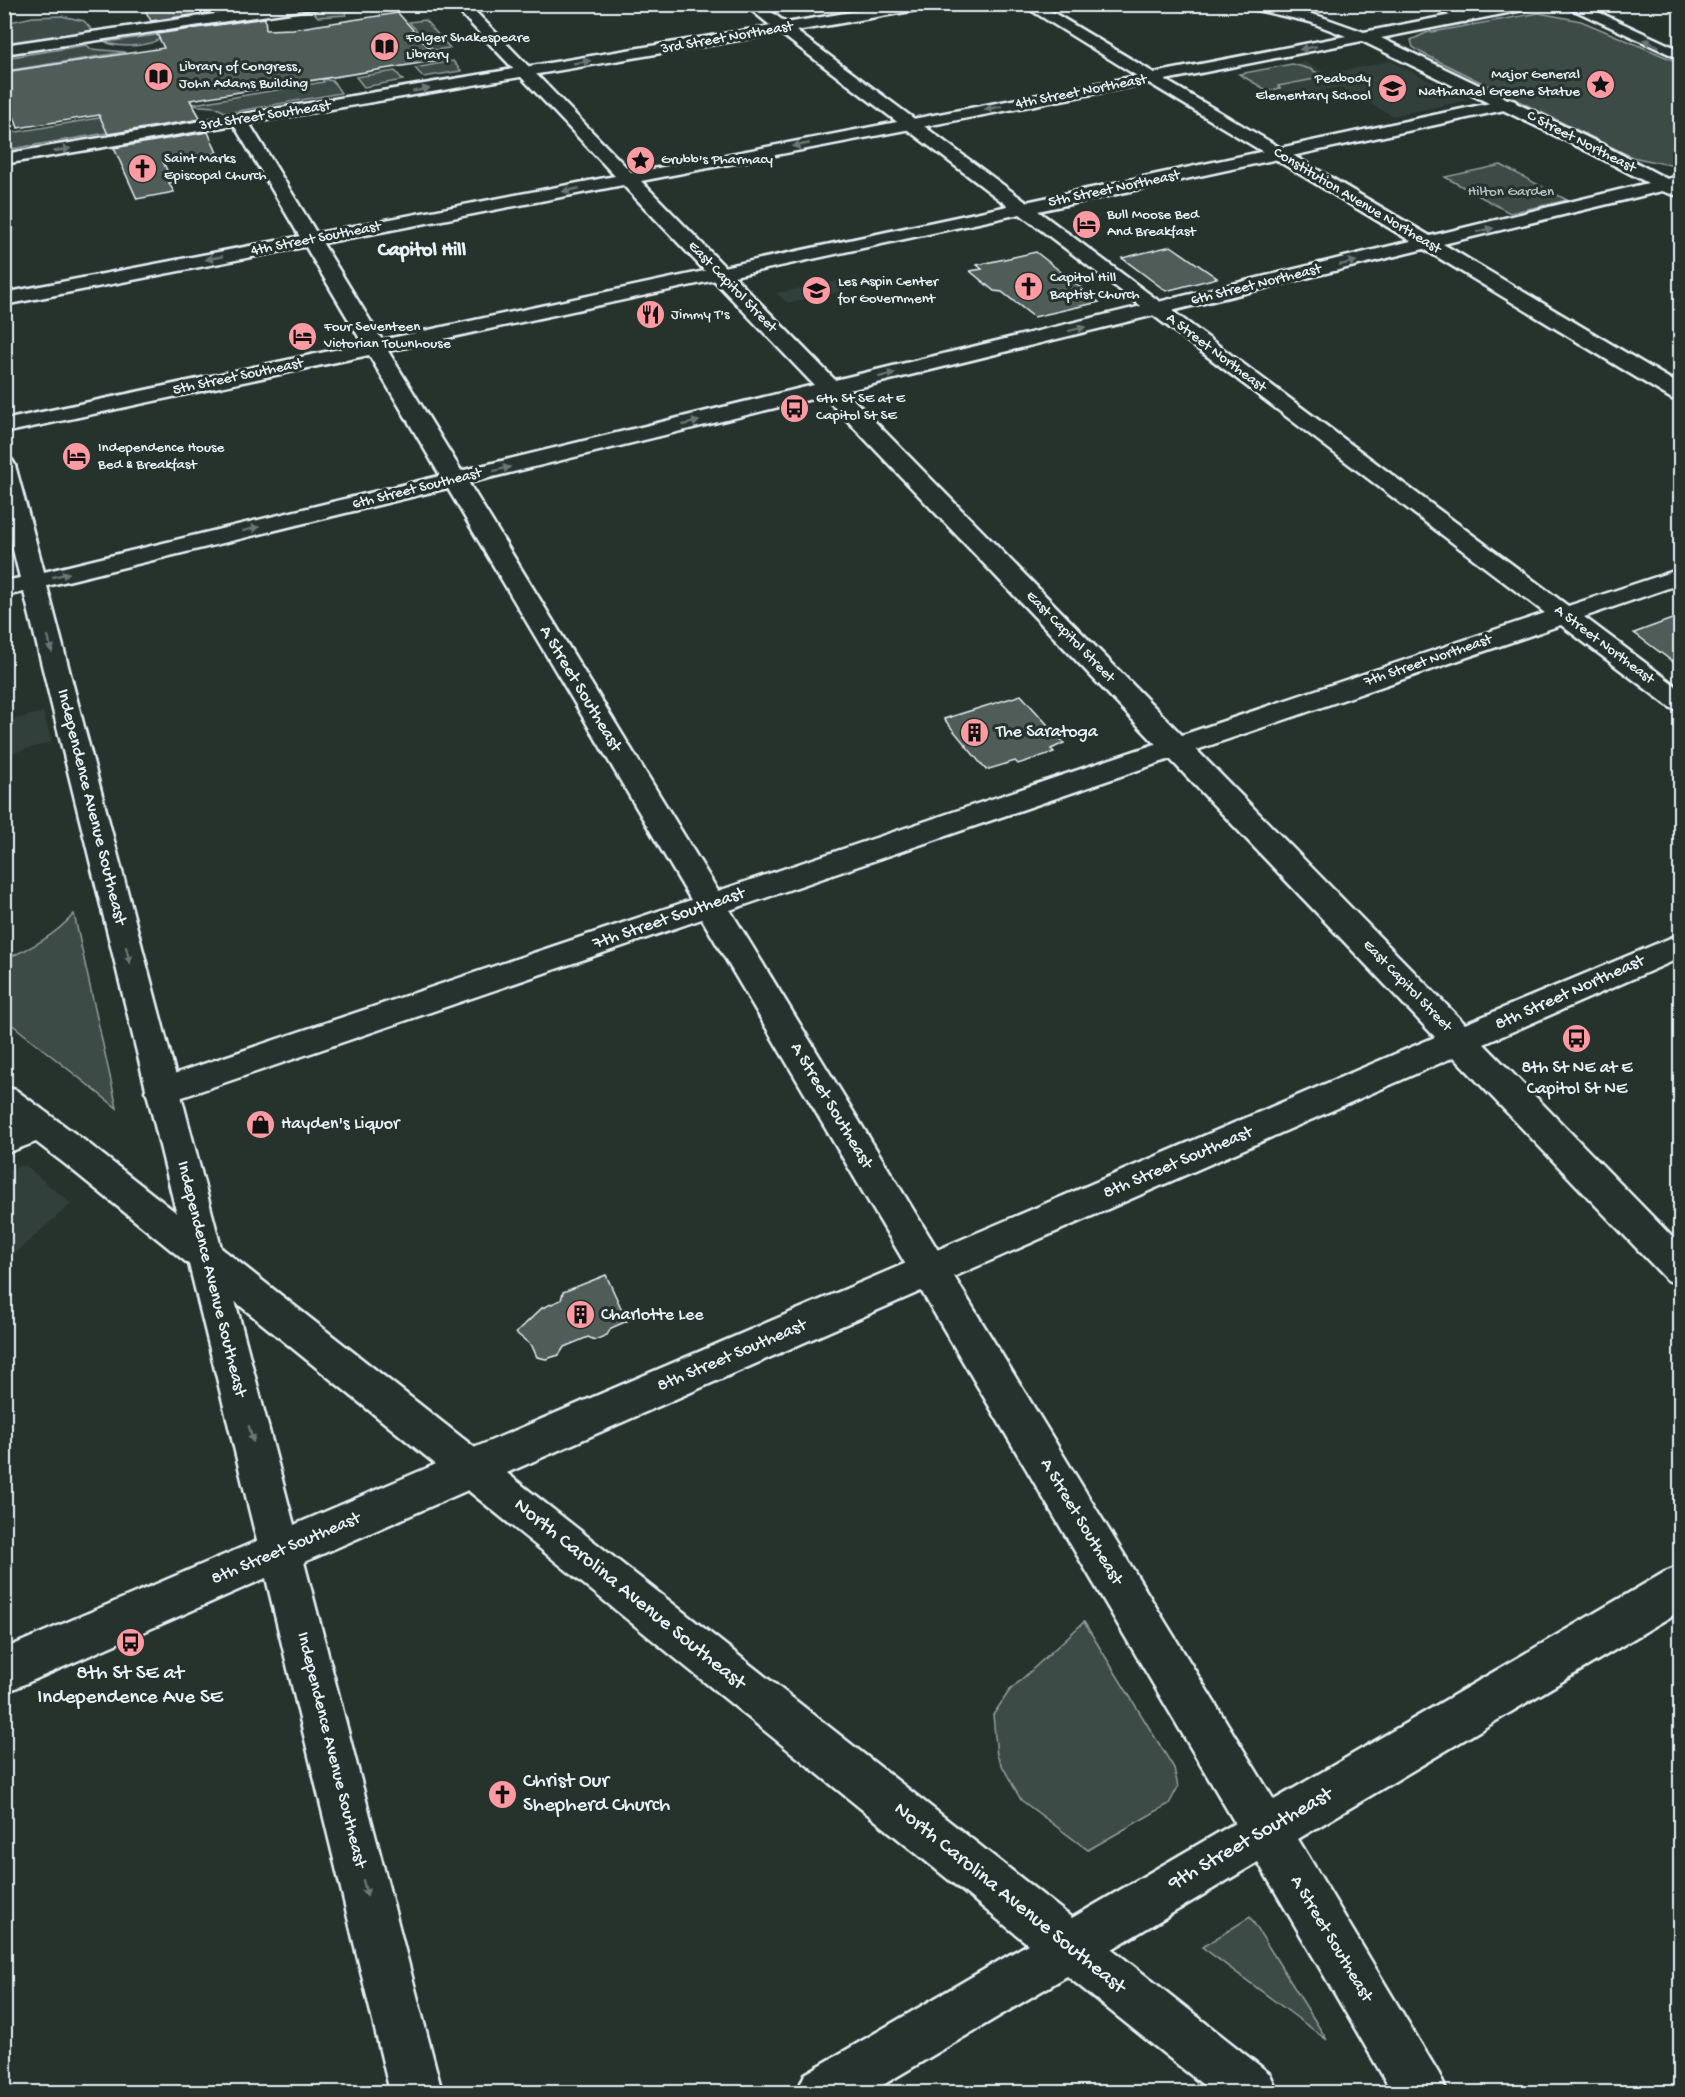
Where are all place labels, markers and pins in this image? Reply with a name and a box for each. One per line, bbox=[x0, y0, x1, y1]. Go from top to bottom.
place label: Folger Shakespeare Library bbox=[405, 29, 530, 64]
library icon: Folger Shakespeare Library bbox=[369, 31, 401, 63]
place label: Library of Congress, John Adams Building bbox=[179, 58, 308, 93]
library icon: Library of Congress, John Adams Building bbox=[142, 60, 174, 92]
place label: Major General Nathanael Greene Statue bbox=[1418, 66, 1580, 101]
place icon: Major General Nathanael Greene Statue bbox=[1585, 68, 1617, 100]
place label: Peabody Elementary School bbox=[1255, 70, 1372, 105]
school or university icon: Peabody Elementary School bbox=[1376, 72, 1408, 104]
place icon: Grubb's Pharmacy bbox=[624, 144, 656, 176]
place label: Saint Marks Episcopal Church bbox=[164, 150, 267, 185]
place label: Grubb's Pharmacy bbox=[661, 151, 774, 169]
church icon: Saint Marks Episcopal Church bbox=[127, 152, 159, 184]
place label: Bull Moose Bed And Breakfast bbox=[1106, 206, 1200, 241]
hotel icon: Bull Moose Bed And Breakfast bbox=[1070, 208, 1102, 240]
place label: Capitol Hill Baptist Church bbox=[1049, 269, 1140, 304]
church icon: Capitol Hill Baptist Church bbox=[1013, 271, 1045, 303]
place label: Les Aspin Center for Government bbox=[837, 273, 940, 308]
school or university icon: Les Aspin Center for Government bbox=[801, 275, 833, 307]
restaurant icon: Jimmy T's bbox=[634, 299, 666, 331]
place label: Jimmy T's bbox=[671, 306, 730, 324]
place label: Four Seventeen Victorian Townhouse bbox=[323, 318, 451, 353]
hotel icon: Four Seventeen Victorian Townhouse bbox=[287, 320, 319, 352]
place label: 6th St SE at E Capitol St SE bbox=[816, 390, 906, 425]
bus stop icon: 6th St SE at E Capitol St SE bbox=[779, 392, 811, 424]
place label: Independence House Bed & Breakfast bbox=[97, 439, 224, 474]
hotel icon: Independence House Bed & Breakfast bbox=[61, 441, 93, 473]
building icon: The Saratoga bbox=[959, 716, 991, 748]
place label: The Saratoga bbox=[995, 722, 1099, 743]
bus stop icon: 8th St NE at E Capitol St NE bbox=[1561, 1023, 1593, 1055]
place label: 8th St NE at E Capitol St NE bbox=[1521, 1058, 1633, 1100]
shop icon: Hayden's Liquor bbox=[244, 1108, 276, 1140]
place label: Hayden's Liquor bbox=[281, 1114, 401, 1135]
building icon: Charlotte Lee bbox=[564, 1299, 596, 1331]
place label: Charlotte Lee bbox=[601, 1305, 704, 1326]
bus stop icon: 8th St SE at Independence Ave SE bbox=[114, 1627, 146, 1659]
place label: 8th St SE at Independence Ave SE bbox=[37, 1662, 224, 1711]
place label: Christ Our Shepherd Church bbox=[523, 1770, 670, 1819]
church icon: Christ Our Shepherd Church bbox=[486, 1778, 518, 1810]

